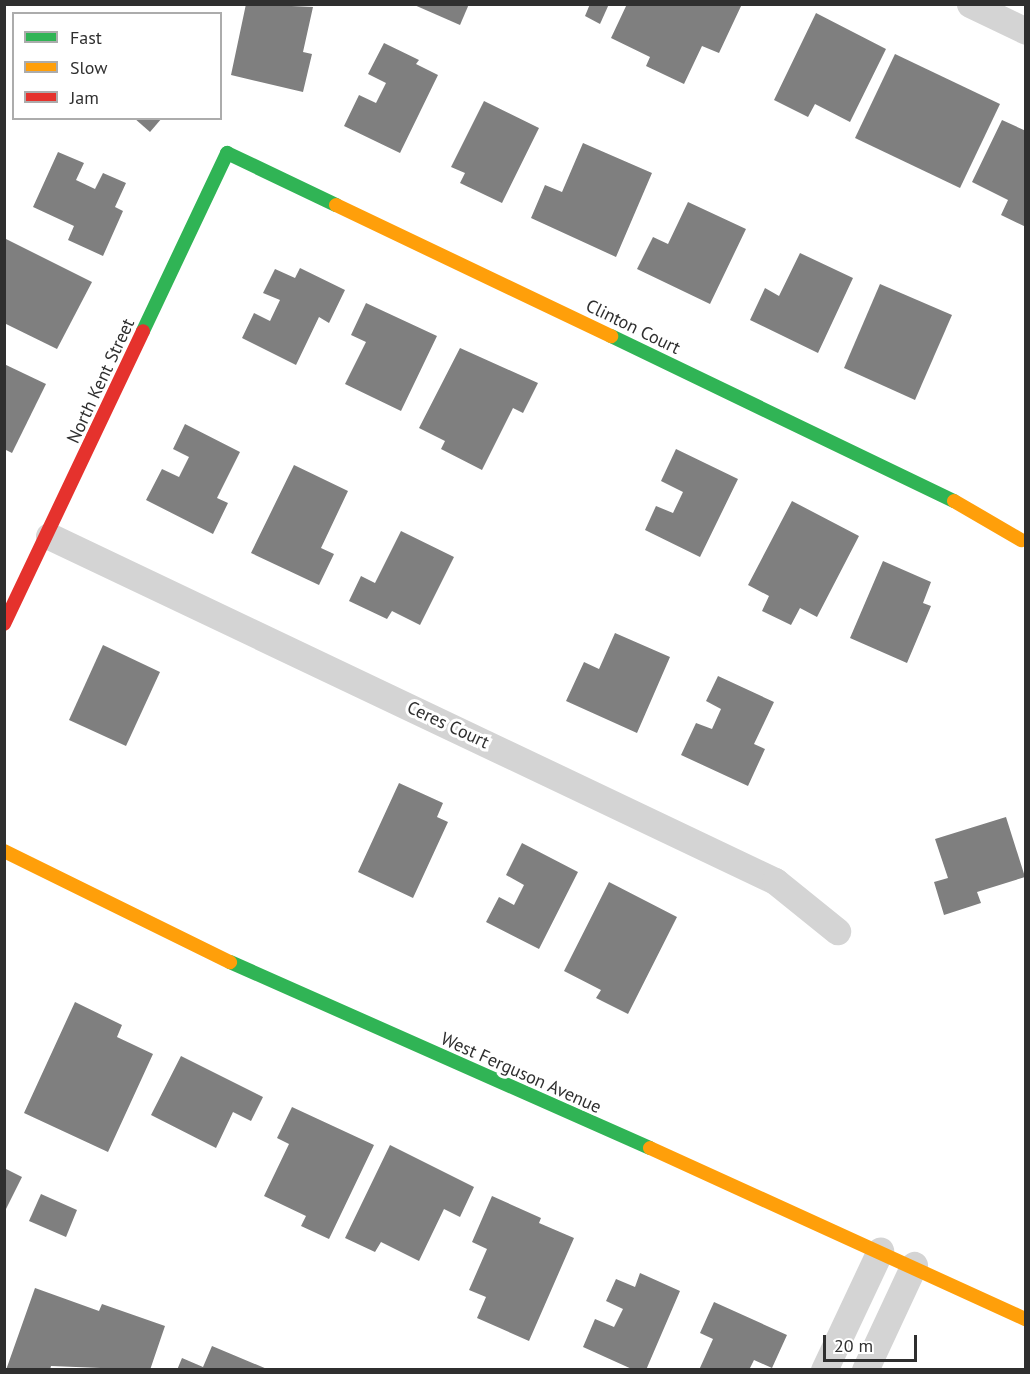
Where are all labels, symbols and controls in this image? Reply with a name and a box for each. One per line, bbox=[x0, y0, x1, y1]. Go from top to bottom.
legend bbox=[12, 12, 222, 120]
text: Fast bbox=[70, 26, 102, 49]
text: Slow bbox=[70, 56, 108, 79]
text: Jam bbox=[70, 86, 99, 109]
street label: Clinton Court bbox=[582, 295, 684, 359]
street label: North Kent Street bbox=[63, 315, 139, 447]
street label: Ceres Court bbox=[403, 697, 493, 753]
street label: West Ferguson Avenue bbox=[437, 1028, 605, 1118]
scale bar bbox=[826, 1323, 920, 1361]
text: 20 m bbox=[834, 1334, 873, 1357]

